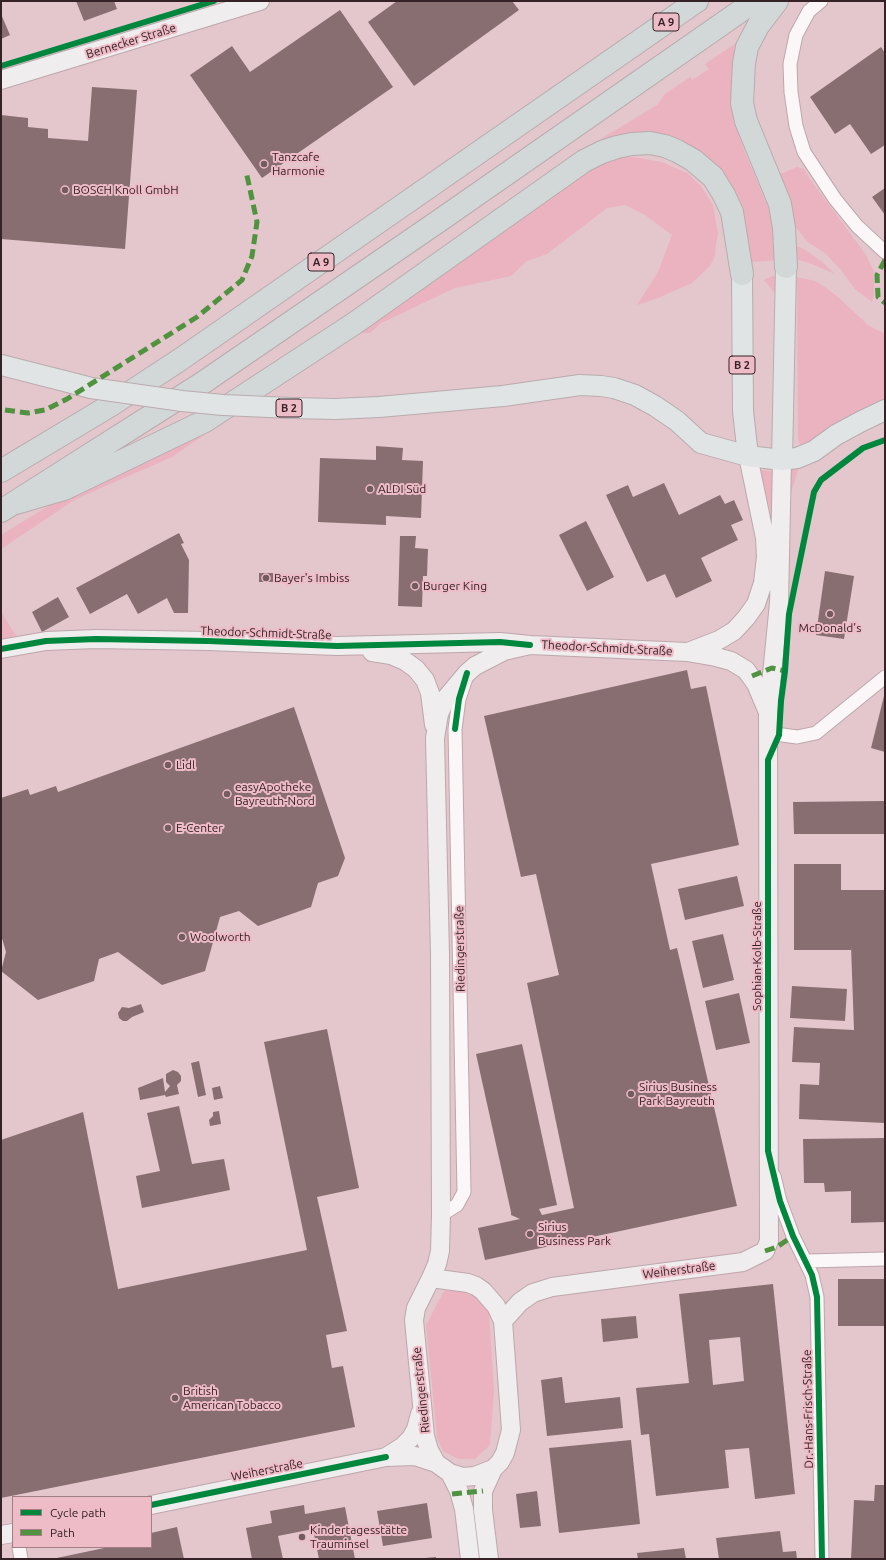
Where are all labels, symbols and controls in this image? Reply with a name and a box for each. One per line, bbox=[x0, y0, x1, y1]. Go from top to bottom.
road number: A 9 bbox=[653, 13, 679, 31]
street label: Bernecker Straße bbox=[84, 20, 178, 62]
place label: Tanzcafe Harmonie bbox=[272, 150, 325, 178]
marker: Tanzcafe Harmonie bbox=[259, 159, 269, 169]
place label: BOSCH Knoll GmbH bbox=[73, 183, 179, 197]
marker: BOSCH Knoll GmbH bbox=[60, 185, 70, 195]
road number: A 9 bbox=[308, 253, 334, 271]
road number: B 2 bbox=[729, 356, 755, 374]
road number: B 2 bbox=[276, 399, 302, 417]
place label: ALDI Süd bbox=[378, 482, 426, 496]
marker: ALDI Süd bbox=[365, 484, 375, 494]
place label: Bayer's Imbiss bbox=[274, 571, 349, 585]
marker: Bayer's Imbiss bbox=[261, 573, 271, 583]
place label: Burger King bbox=[423, 579, 487, 593]
marker: Burger King bbox=[410, 581, 420, 591]
marker: McDonald's bbox=[825, 609, 835, 619]
place label: McDonald's bbox=[799, 621, 861, 635]
street label: Theodor-Schmidt-Straße bbox=[200, 624, 332, 642]
street label: Theodor-Schmidt-Straße bbox=[541, 637, 673, 659]
place label: Lidl bbox=[176, 758, 195, 772]
marker: Lidl bbox=[163, 760, 173, 770]
place label: easyApotheke Bayreuth-Nord bbox=[235, 780, 315, 808]
marker: easyApotheke Bayreuth-Nord bbox=[222, 789, 232, 799]
place label: E-Center bbox=[176, 821, 223, 835]
marker: E-Center bbox=[163, 823, 173, 833]
street label: Sophian-Kolb-Straße bbox=[750, 901, 764, 1011]
street label: Riedingerstraße bbox=[452, 906, 468, 992]
place label: Woolworth bbox=[190, 930, 251, 944]
marker: Woolworth bbox=[177, 932, 187, 942]
place label: Sirius Business Park Bayreuth bbox=[639, 1080, 717, 1108]
marker: Sirius Business Park Bayreuth bbox=[626, 1089, 636, 1099]
place label: Sirius Business Park bbox=[538, 1220, 611, 1248]
marker: Sirius Business Park bbox=[525, 1229, 535, 1239]
street label: Weiherstraße bbox=[642, 1258, 716, 1282]
street label: Riedingerstraße bbox=[409, 1346, 433, 1434]
street label: Dr.-Hans-Frisch-Straße bbox=[800, 1349, 816, 1469]
place label: British American Tobacco bbox=[183, 1384, 281, 1412]
marker: British American Tobacco bbox=[170, 1393, 180, 1403]
street label: Weiherstraße bbox=[230, 1456, 304, 1484]
legend bbox=[12, 1496, 152, 1548]
text: Cycle path bbox=[50, 1506, 106, 1519]
place label: Kindertagesstätte Trauminsel bbox=[310, 1523, 407, 1551]
text: Path bbox=[50, 1526, 75, 1539]
marker: Kindertagesstätte Trauminsel bbox=[297, 1532, 307, 1542]

